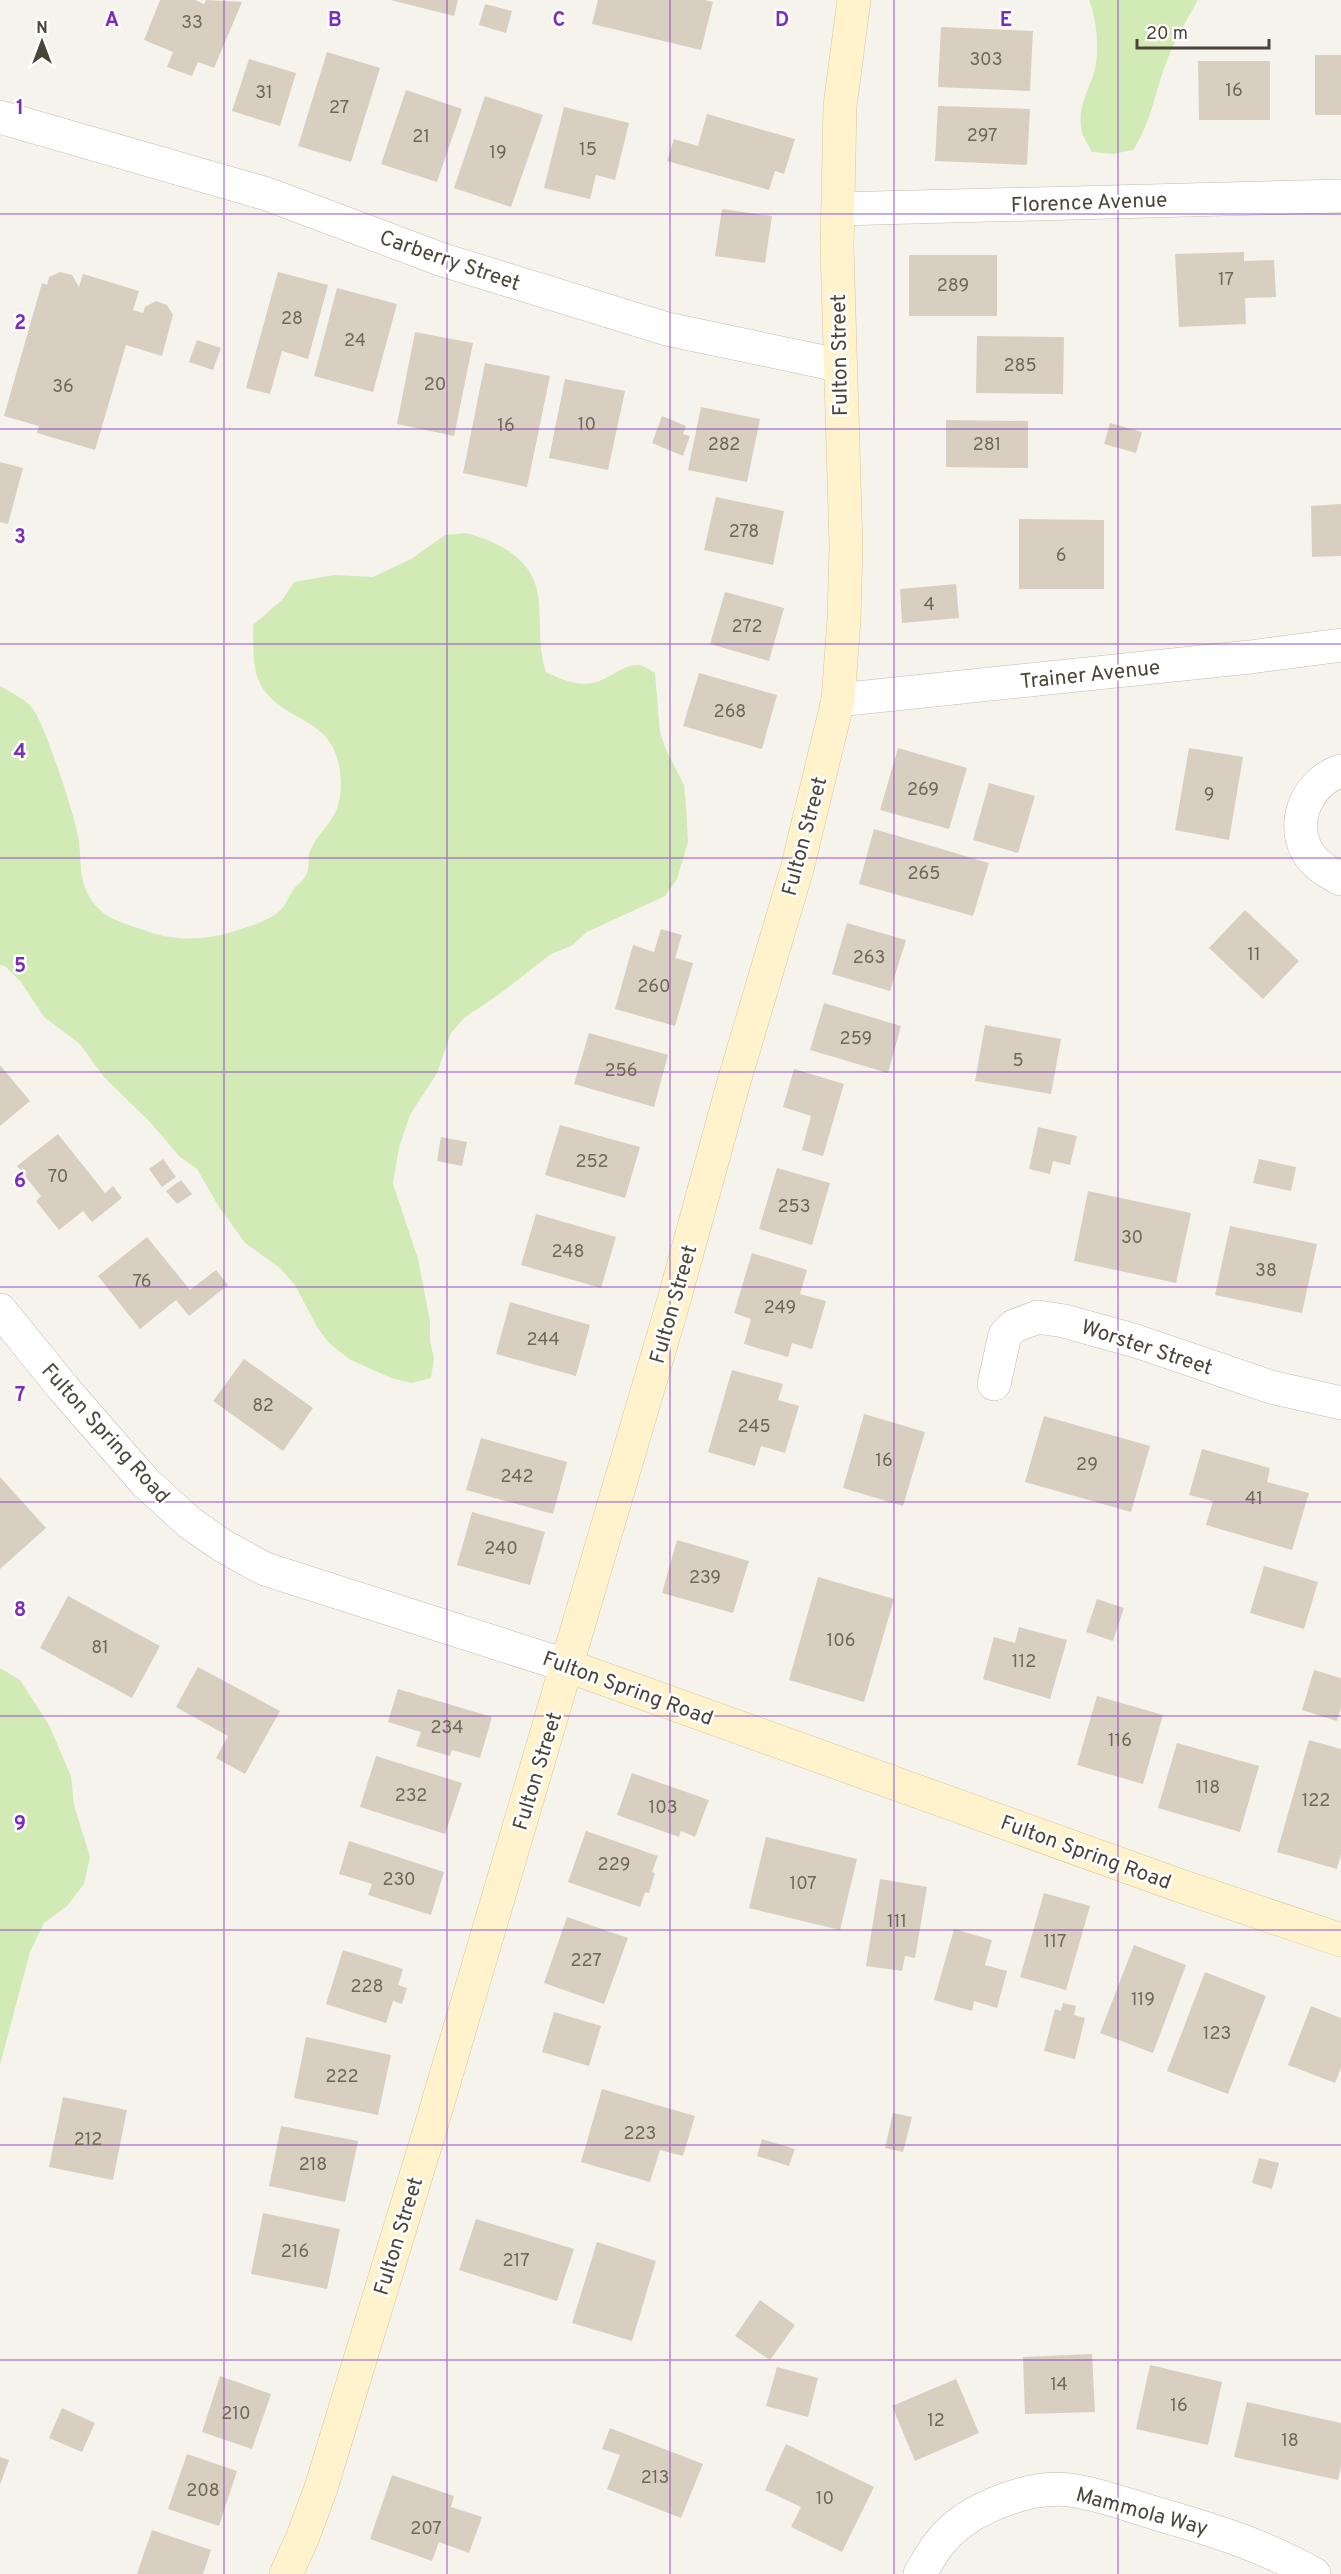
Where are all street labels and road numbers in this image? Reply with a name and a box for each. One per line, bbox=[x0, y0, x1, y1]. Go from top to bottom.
street label: Florence Avenue bbox=[1010, 187, 1168, 220]
street label: Carberry Street bbox=[376, 225, 523, 298]
street label: Fulton Street bbox=[826, 294, 855, 416]
street label: Trainer Avenue bbox=[1019, 655, 1162, 696]
street label: Fulton Street bbox=[777, 774, 834, 899]
street label: Fulton Street bbox=[645, 1242, 704, 1367]
street label: Worster Street bbox=[1077, 1314, 1216, 1382]
street label: Fulton Spring Road bbox=[35, 1358, 175, 1510]
street label: Fulton Spring Road bbox=[538, 1646, 717, 1733]
street label: Fulton Street bbox=[508, 1709, 569, 1834]
street label: Fulton Spring Road bbox=[996, 1810, 1175, 1897]
street label: Fulton Street bbox=[369, 2174, 430, 2299]
street label: Mammola Way bbox=[1073, 2482, 1211, 2543]

